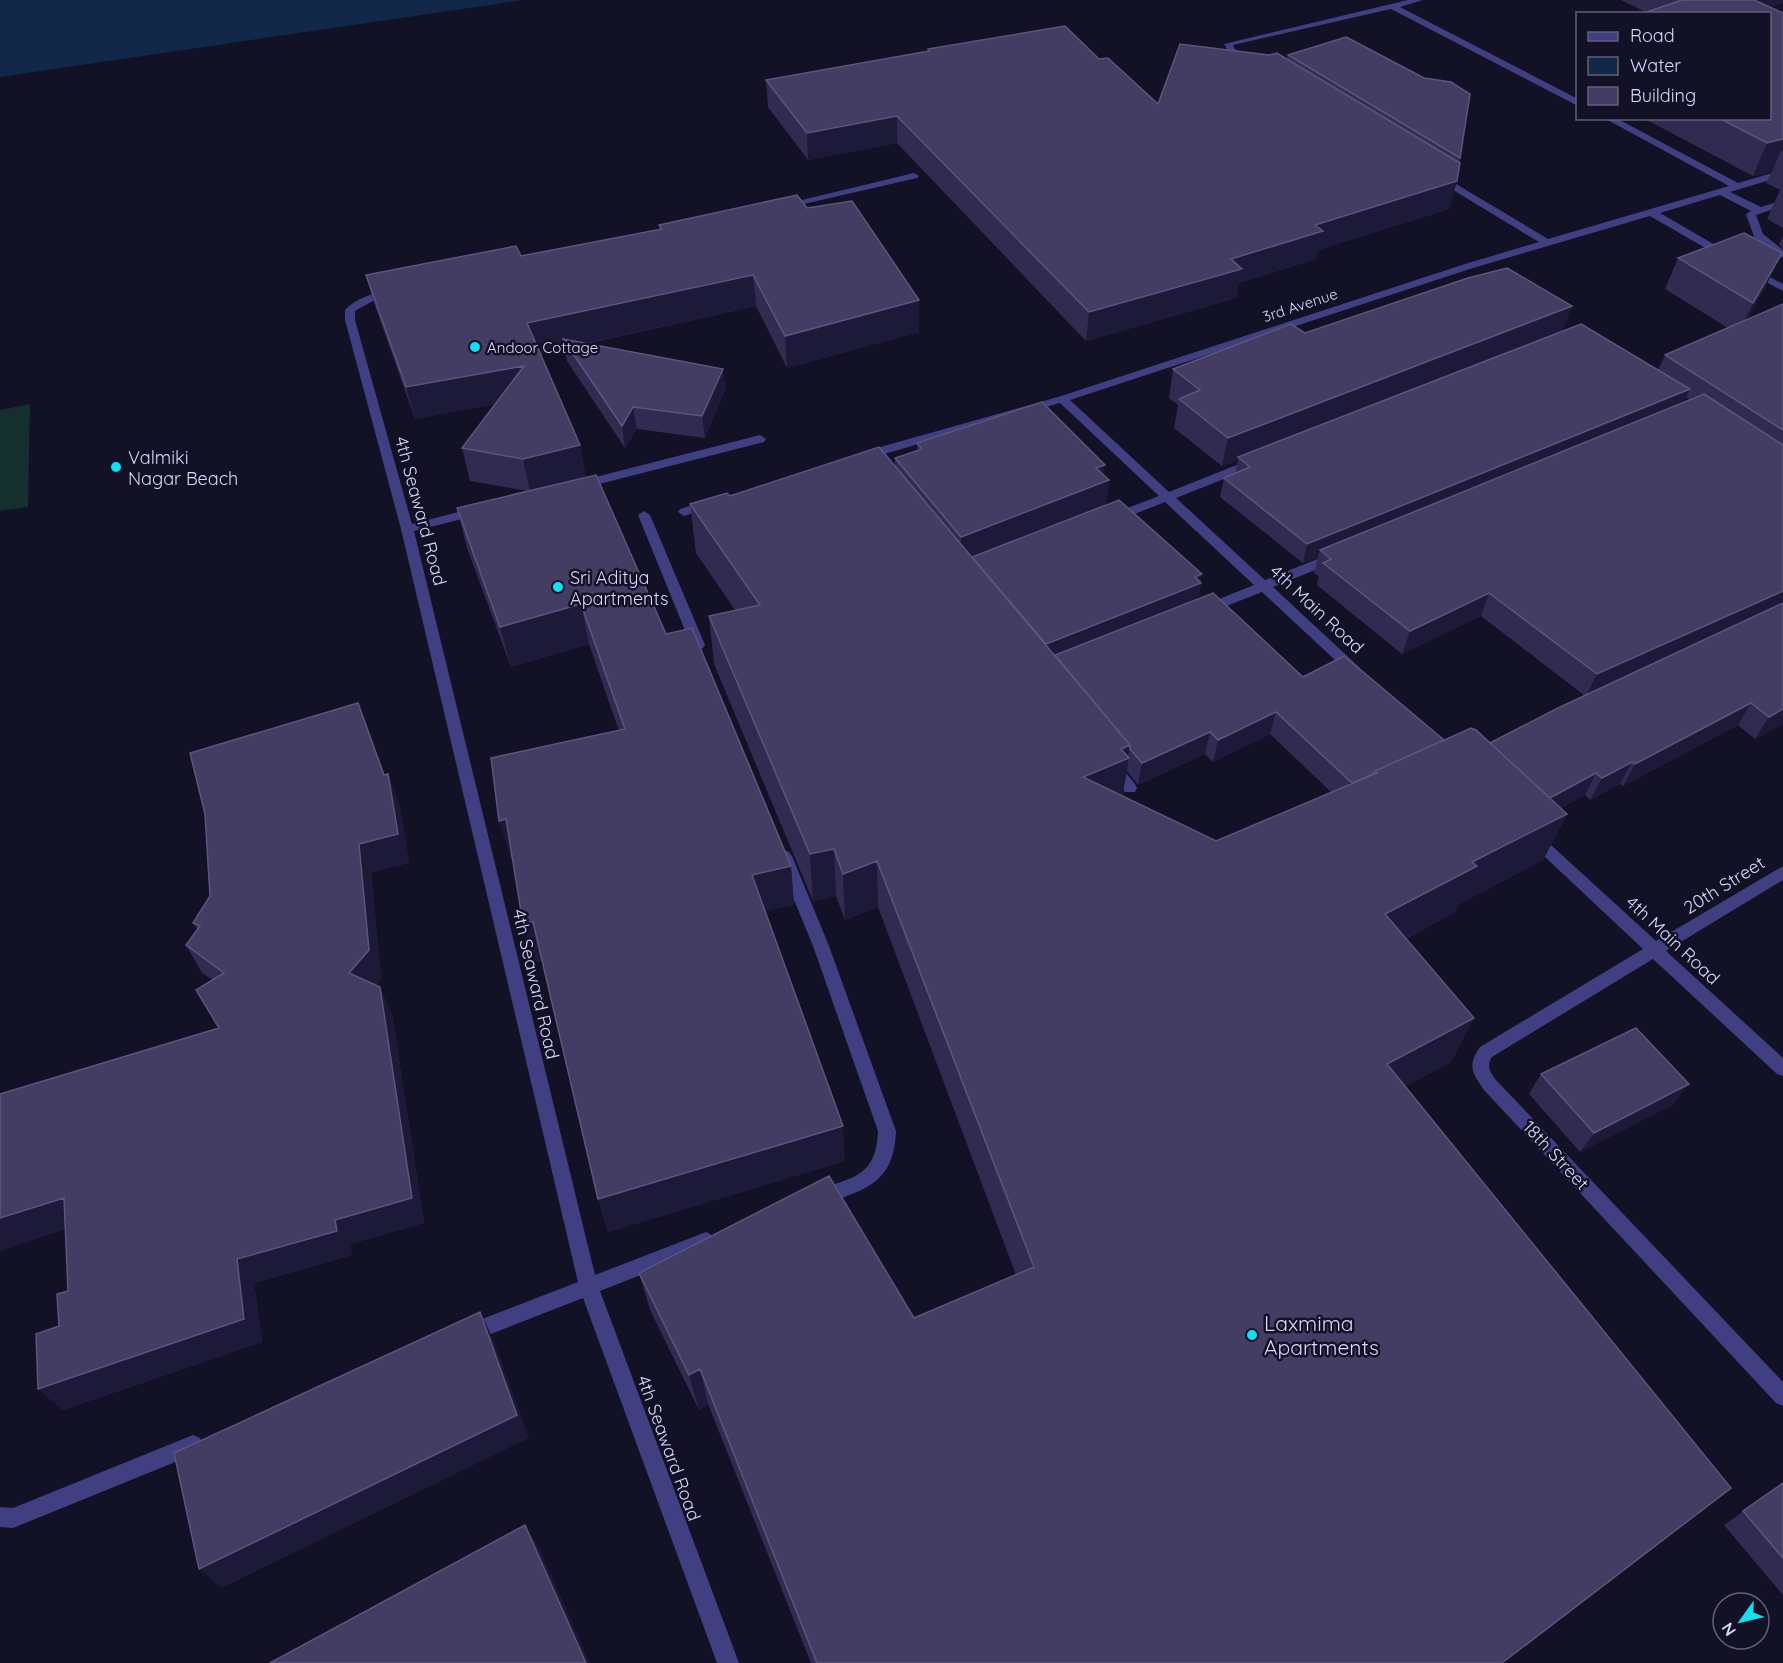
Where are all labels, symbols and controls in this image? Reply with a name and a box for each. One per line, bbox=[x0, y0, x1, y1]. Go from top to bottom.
legend bbox=[1576, 12, 1771, 120]
text: Road bbox=[1630, 24, 1675, 47]
text: Water bbox=[1630, 54, 1681, 77]
text: Building bbox=[1630, 84, 1696, 107]
street label: 3rd Avenue bbox=[1260, 284, 1340, 326]
place label: Andoor Cottage bbox=[487, 338, 598, 357]
marker: Andoor Cottage bbox=[468, 340, 482, 354]
street label: 4th Seaward Road bbox=[390, 434, 452, 588]
place label: Valmiki Nagar Beach bbox=[128, 446, 238, 490]
marker: Valmiki Nagar Beach bbox=[109, 460, 123, 474]
street label: 4th Main Road bbox=[1265, 560, 1369, 658]
place label: Sri Aditya Apartments bbox=[570, 566, 668, 610]
marker: Sri Aditya Apartments bbox=[551, 580, 565, 594]
street label: 20th Street bbox=[1679, 851, 1769, 919]
street label: 4th Main Road bbox=[1621, 891, 1725, 989]
street label: 4th Seaward Road bbox=[508, 907, 564, 1061]
street label: 18th Street bbox=[1518, 1115, 1594, 1195]
place label: Laxmima Apartments bbox=[1264, 1310, 1379, 1360]
marker: Laxmima Apartments bbox=[1245, 1328, 1259, 1342]
street label: 4th Seaward Road bbox=[632, 1372, 706, 1524]
north arrow bbox=[1711, 1591, 1771, 1651]
text: N bbox=[1717, 1619, 1740, 1640]

